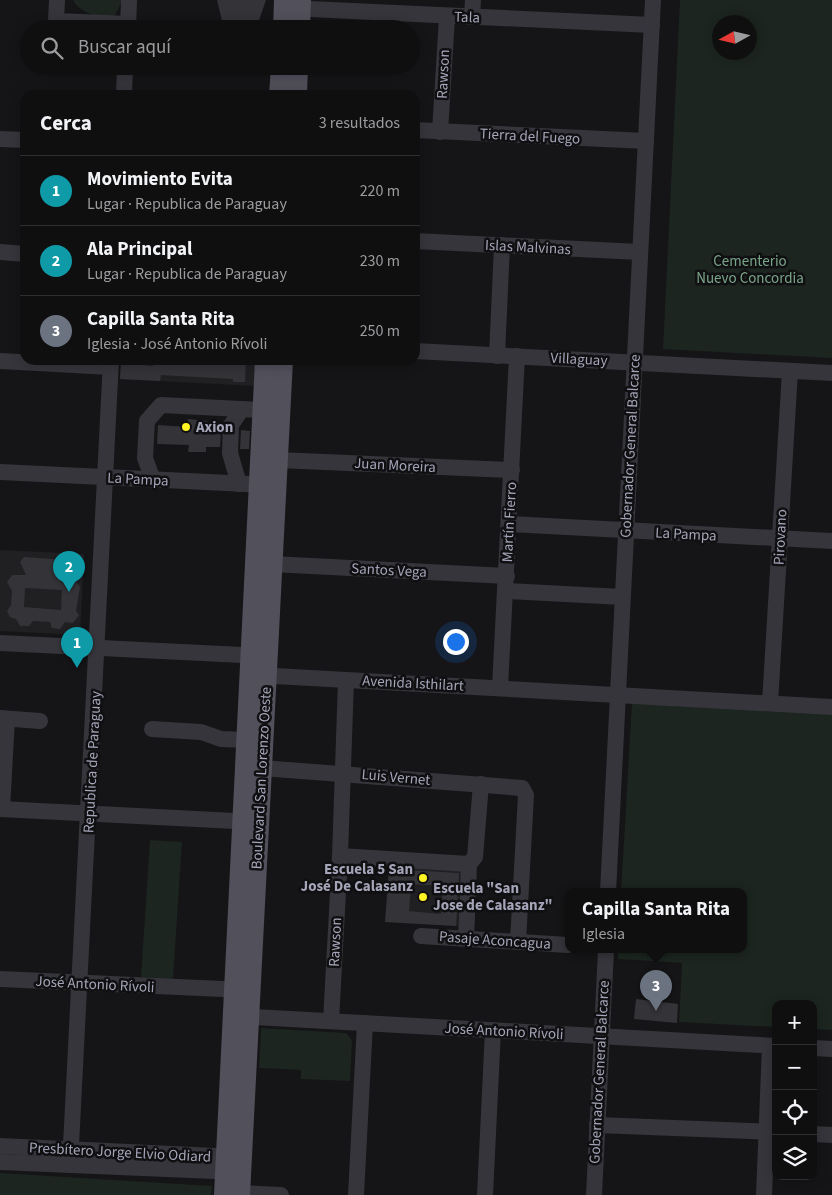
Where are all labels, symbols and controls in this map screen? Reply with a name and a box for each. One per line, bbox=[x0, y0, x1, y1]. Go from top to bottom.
street label: Tala bbox=[454, 7, 480, 28]
north arrow bbox=[712, 15, 757, 60]
search box bbox=[20, 20, 420, 75]
icon: search bbox=[38, 34, 66, 62]
text: Buscar aquí bbox=[78, 34, 171, 61]
street label: Rawson bbox=[432, 49, 455, 99]
text: Cerca bbox=[40, 108, 92, 138]
text: 3 resultados bbox=[319, 112, 400, 134]
street label: Tierra del Fuego bbox=[479, 123, 581, 150]
text: Movimiento Evita bbox=[87, 166, 233, 193]
text: 1 bbox=[52, 180, 60, 202]
text: 220 m bbox=[360, 180, 400, 202]
text: Lugar · Republica de Paraguay bbox=[87, 193, 287, 215]
street label: Islas Malvinas bbox=[485, 235, 571, 260]
text: Ala Principal bbox=[87, 236, 192, 263]
text: 2 bbox=[52, 250, 60, 272]
text: 230 m bbox=[360, 250, 400, 272]
park label: Cementerio Nuevo Concordia bbox=[696, 251, 804, 289]
text: Lugar · Republica de Paraguay bbox=[87, 263, 287, 285]
text: Capilla Santa Rita bbox=[87, 306, 235, 333]
text: 3 bbox=[52, 320, 60, 342]
text: 250 m bbox=[360, 320, 400, 342]
text: Iglesia · José Antonio Rívoli bbox=[87, 333, 268, 355]
street label: Villaguay bbox=[550, 348, 608, 371]
street label: Gobernador General Balcarce bbox=[615, 354, 646, 538]
place label: Axion bbox=[195, 417, 233, 438]
marker: Axion bbox=[180, 421, 192, 433]
street label: Juan Moreira bbox=[354, 453, 436, 478]
street label: La Pampa bbox=[107, 467, 169, 492]
street label: Martín Fierro bbox=[497, 481, 522, 563]
street label: Pirovano bbox=[769, 509, 792, 565]
street label: La Pampa bbox=[655, 522, 717, 547]
pin: 2 bbox=[53, 551, 85, 592]
street label: Santos Vega bbox=[351, 558, 427, 583]
pin: 1 bbox=[61, 627, 93, 668]
your location bbox=[443, 629, 469, 655]
street label: Avenida Isthilart bbox=[362, 670, 464, 697]
street label: Boulevard San Lorenzo Oeste bbox=[246, 686, 277, 870]
street label: Republica de Paraguay bbox=[78, 690, 107, 834]
street label: Luis Vernet bbox=[361, 764, 431, 791]
place label: Escuela 5 San José De Calasanz bbox=[301, 859, 413, 897]
marker: Escuela 5 San José De Calasanz bbox=[417, 872, 429, 884]
place label: Escuela "San Jose de Calasanz" bbox=[433, 878, 553, 916]
popup bbox=[565, 888, 747, 953]
marker: Escuela "San Jose de Calasanz" bbox=[417, 891, 429, 903]
text: Capilla Santa Rita bbox=[582, 896, 730, 923]
street label: Rawson bbox=[324, 917, 347, 967]
text: Iglesia bbox=[582, 923, 625, 945]
street label: Pasaje Aconcagua bbox=[438, 926, 552, 955]
pin: 3 bbox=[640, 970, 672, 1011]
street label: José Antonio Rívoli bbox=[35, 971, 155, 998]
street label: Gobernador General Balcarce bbox=[584, 980, 615, 1164]
map controls bbox=[772, 1000, 817, 1180]
button: + bbox=[772, 1000, 817, 1045]
street label: José Antonio Rívoli bbox=[444, 1018, 564, 1045]
button: − bbox=[772, 1045, 817, 1090]
button: locate bbox=[772, 1090, 817, 1135]
button: layers bbox=[772, 1135, 817, 1180]
street label: Presbítero Jorge Elvio Odiard bbox=[28, 1137, 212, 1168]

